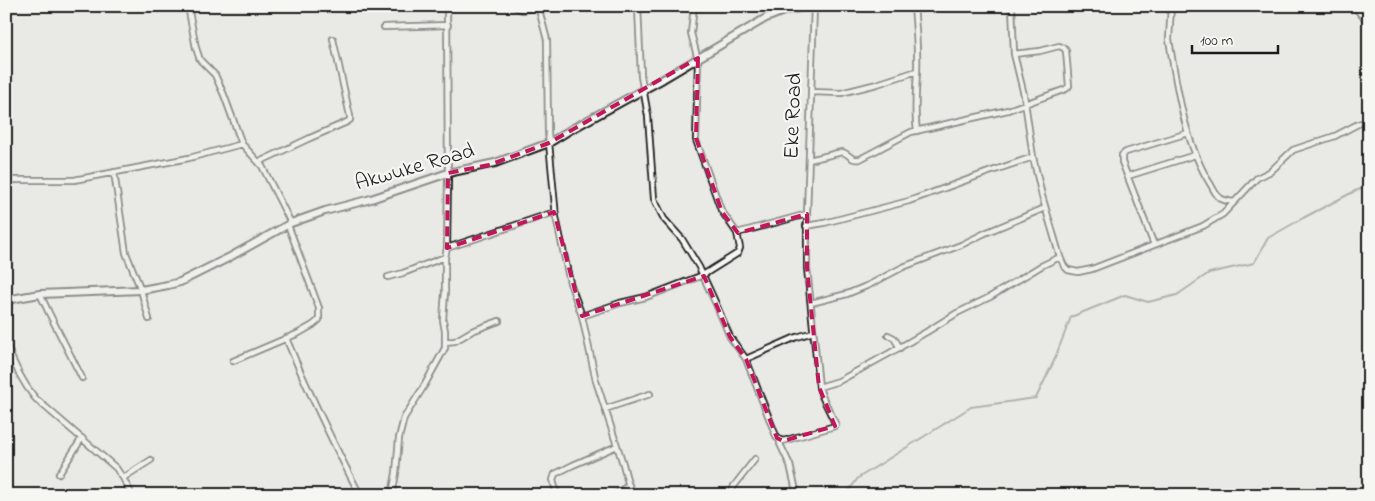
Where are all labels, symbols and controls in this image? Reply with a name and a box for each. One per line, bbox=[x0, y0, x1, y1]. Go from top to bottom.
scale bar bbox=[1192, 22, 1279, 54]
text: 100 m bbox=[1200, 30, 1233, 52]
street label: Eke Road bbox=[777, 72, 811, 160]
street label: Akwuke Road bbox=[351, 136, 479, 200]

